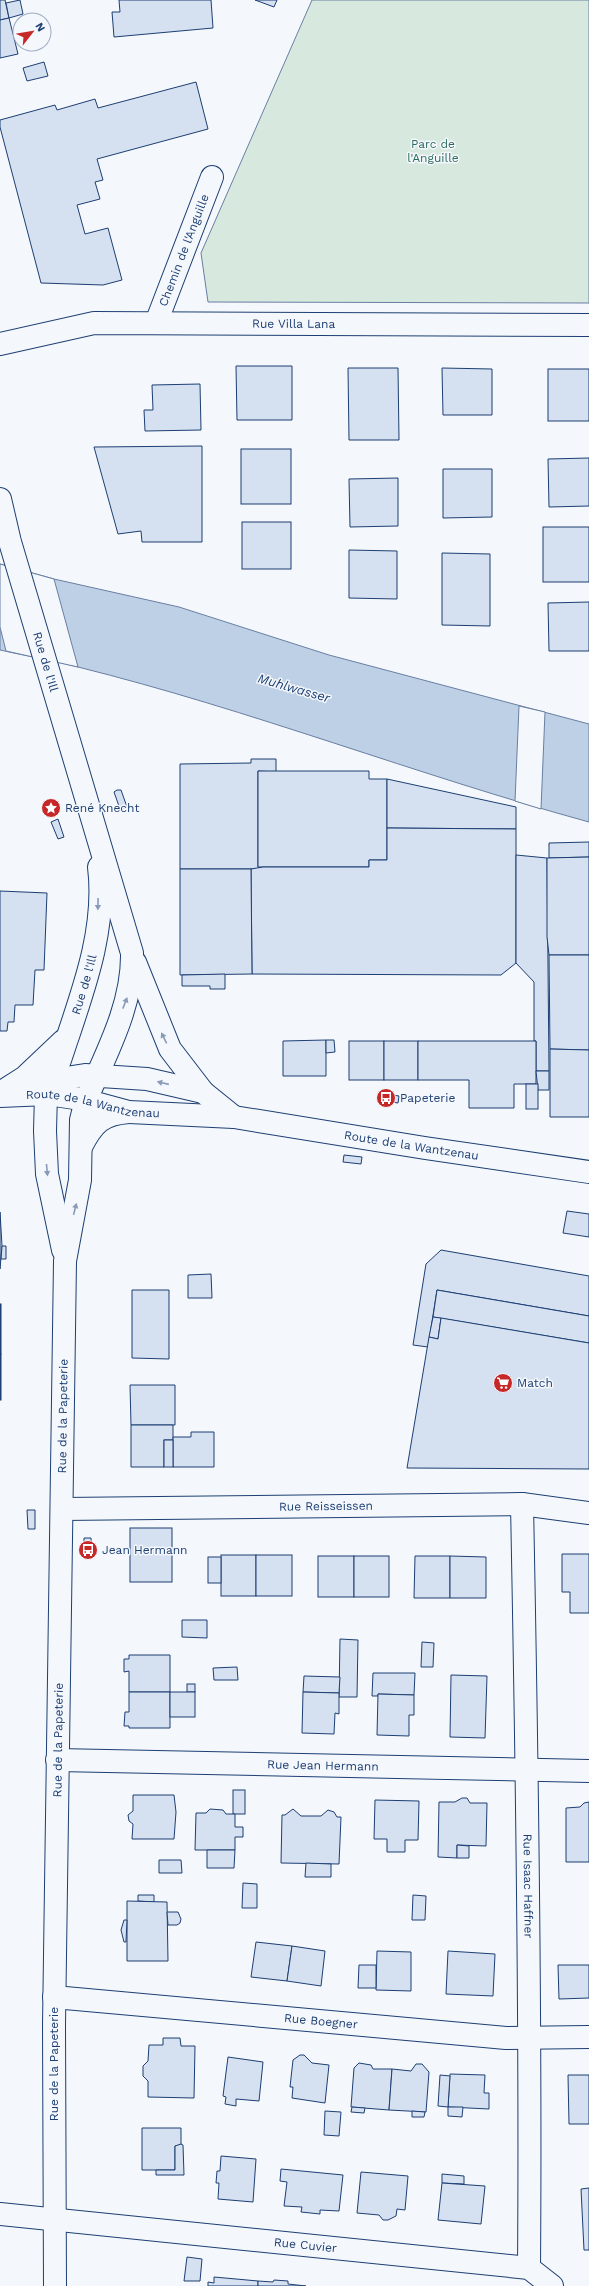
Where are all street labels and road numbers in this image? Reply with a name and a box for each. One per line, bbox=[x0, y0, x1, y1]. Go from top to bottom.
street label: Chemin de l'Anguille bbox=[156, 192, 212, 308]
street label: Rue Villa Lana bbox=[252, 317, 335, 331]
street label: Rue de l'Ill bbox=[30, 630, 61, 694]
street label: Rue de l'Ill bbox=[69, 953, 99, 1016]
street label: Route de la Wantzenau bbox=[26, 1087, 160, 1120]
street label: Route de la Wantzenau bbox=[343, 1128, 480, 1163]
street label: Rue de la Papeterie bbox=[55, 1359, 71, 1473]
street label: Rue Reisseissen bbox=[279, 1499, 373, 1514]
street label: Rue de la Papeterie bbox=[50, 1683, 66, 1797]
street label: Rue Jean Hermann bbox=[267, 1757, 379, 1774]
street label: Rue Isaac Haffner bbox=[521, 1834, 536, 1938]
street label: Rue de la Papeterie bbox=[47, 2007, 61, 2121]
street label: Rue Boegner bbox=[283, 2011, 358, 2032]
street label: Rue Cuvier bbox=[273, 2235, 338, 2255]

